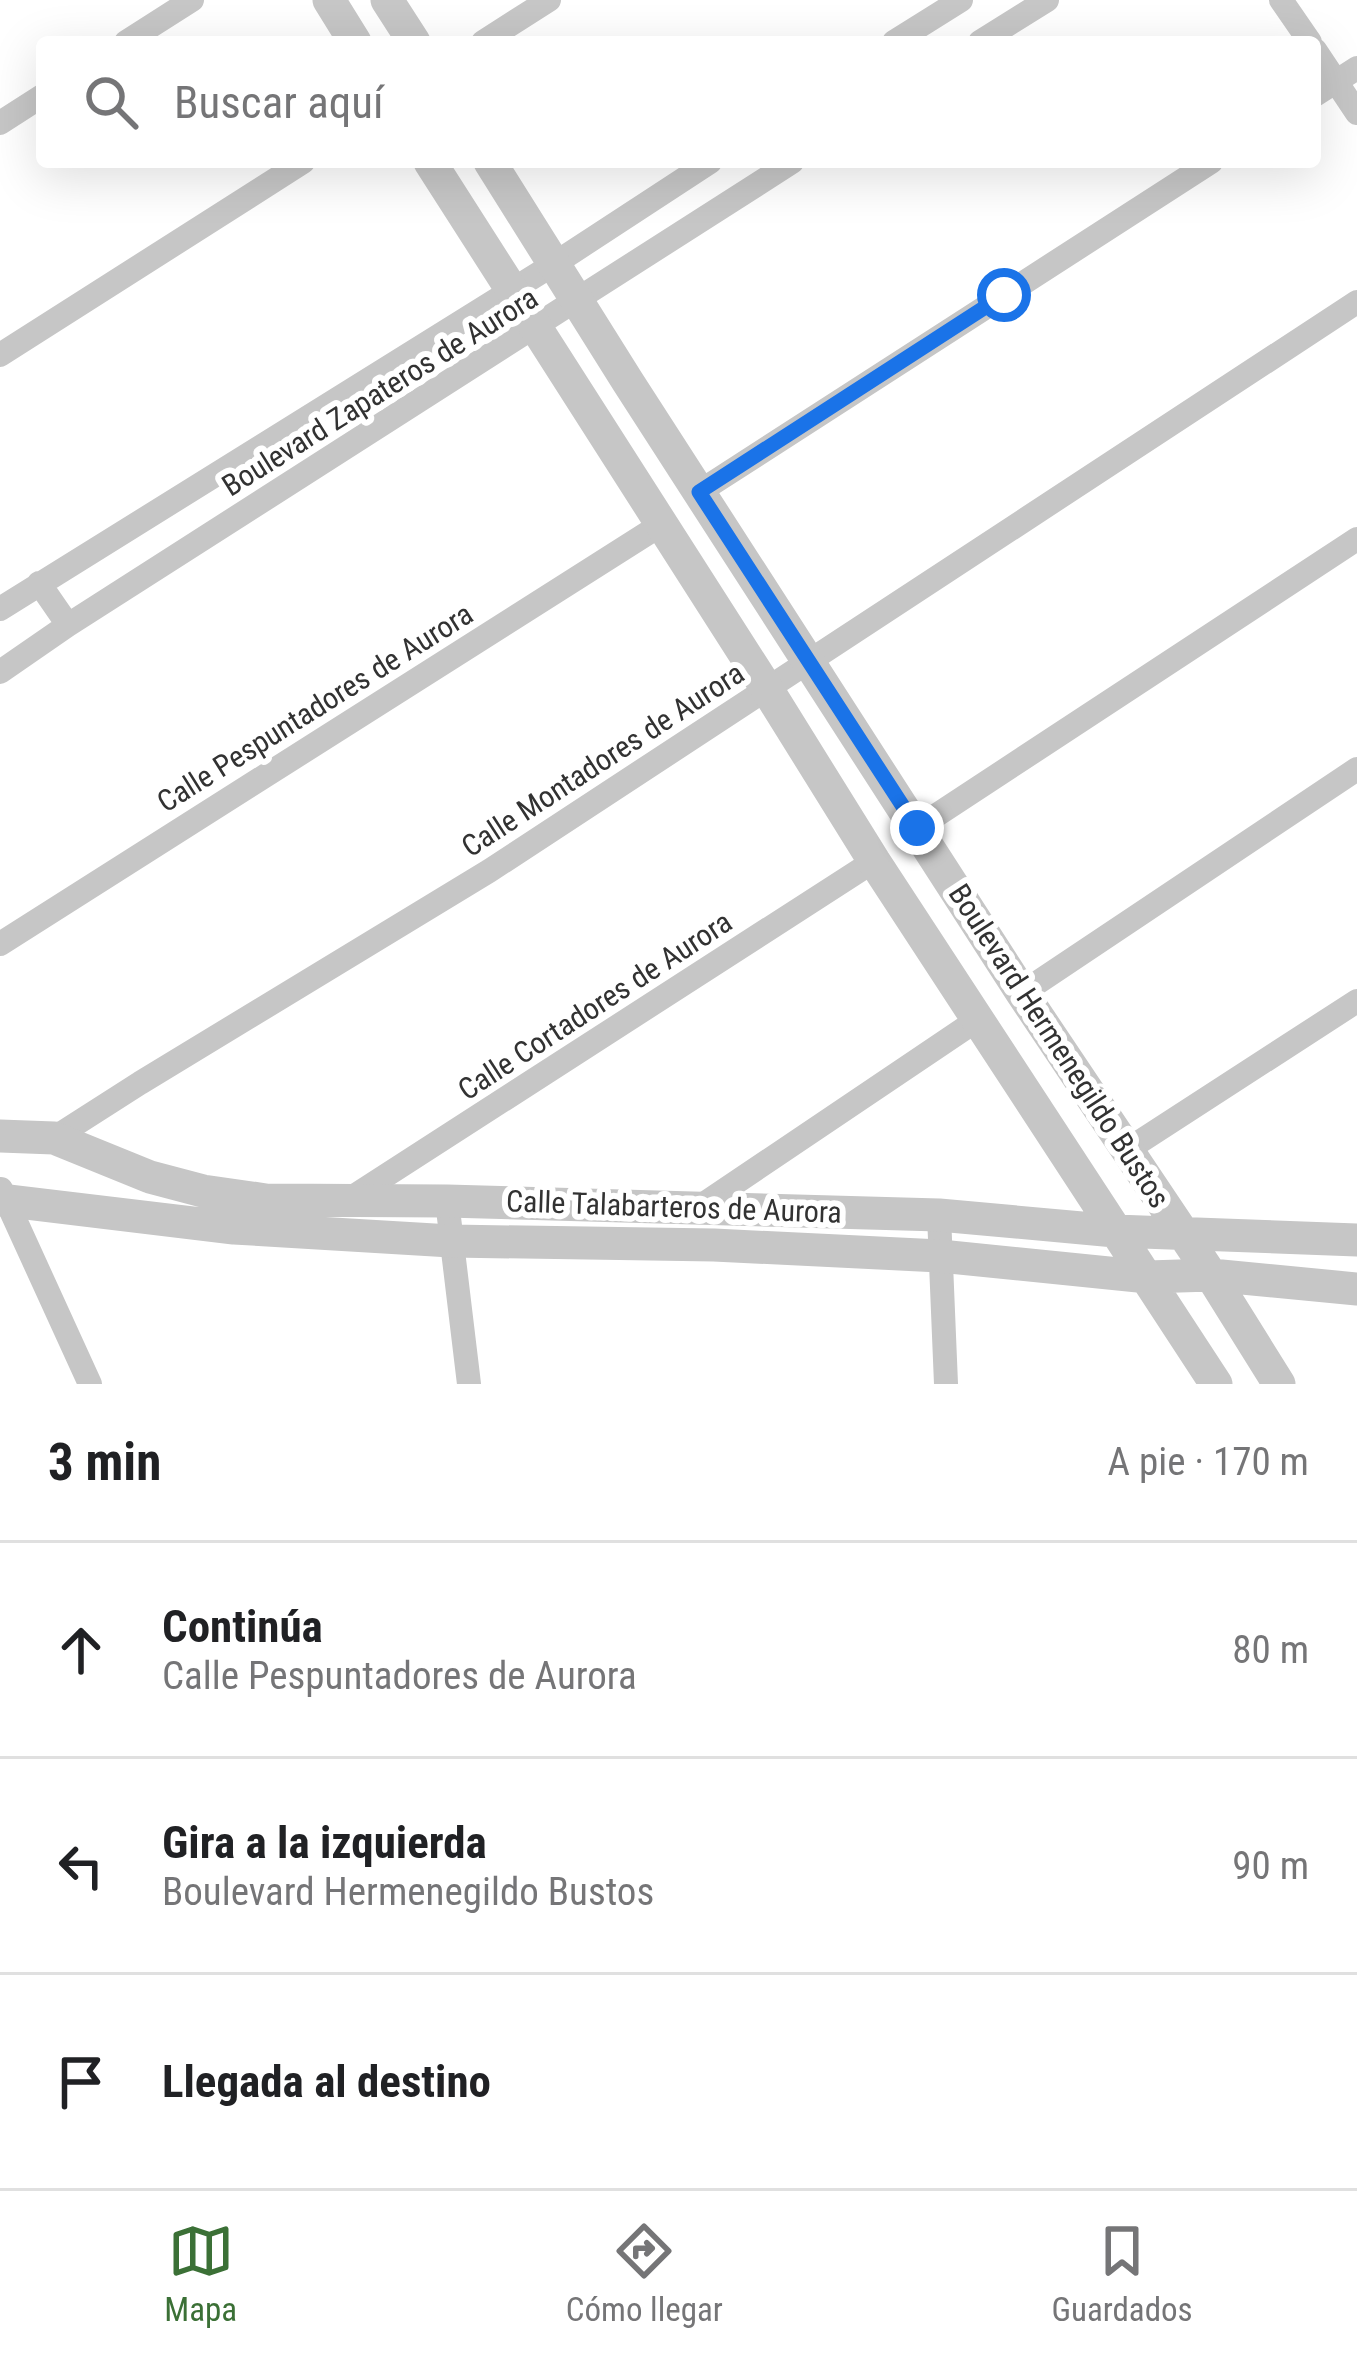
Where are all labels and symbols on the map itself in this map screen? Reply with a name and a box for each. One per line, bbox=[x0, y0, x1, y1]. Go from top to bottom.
route start bbox=[977, 268, 1031, 322]
street label: Boulevard Zapateros de Aurora bbox=[216, 280, 544, 503]
street label: Calle Pespuntadores de Aurora bbox=[151, 596, 479, 819]
street label: Calle Montadores de Aurora bbox=[455, 655, 750, 864]
route end bbox=[890, 801, 944, 855]
street label: Boulevard Hermenegildo Bustos bbox=[942, 877, 1177, 1214]
street label: Calle Cortadores de Aurora bbox=[451, 904, 738, 1107]
street label: Calle Talabarteros de Aurora bbox=[506, 1183, 842, 1230]

